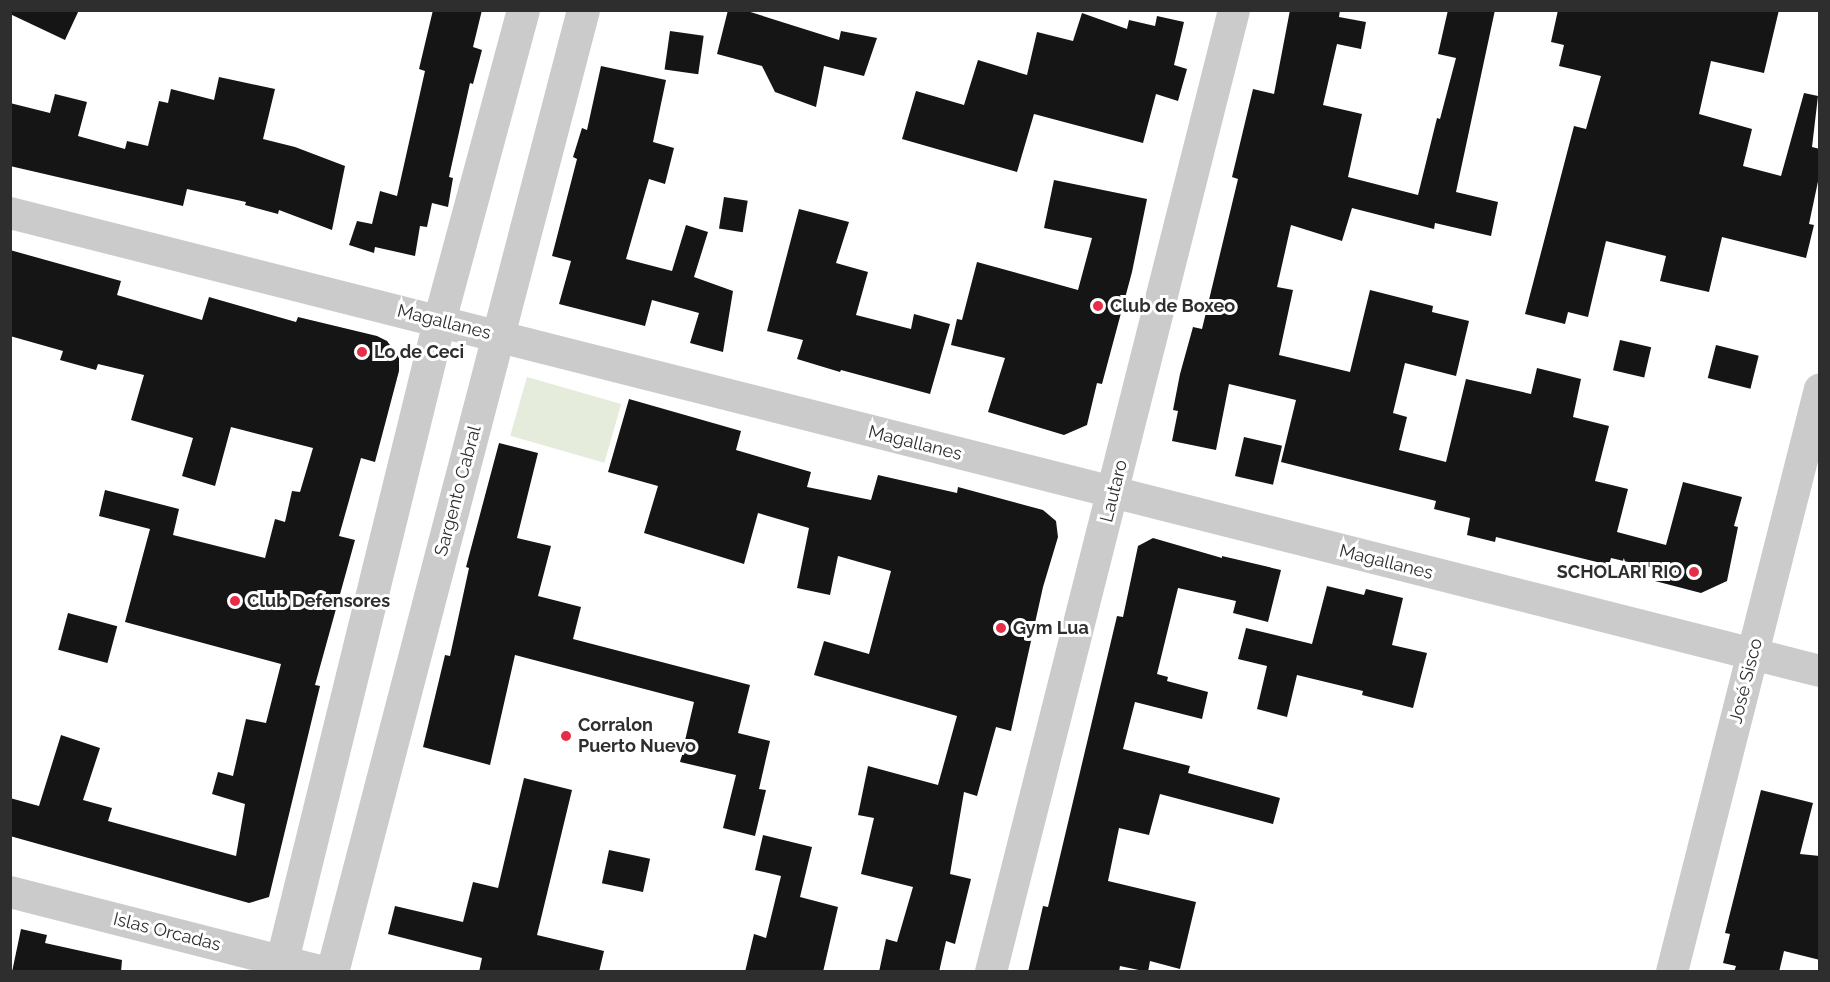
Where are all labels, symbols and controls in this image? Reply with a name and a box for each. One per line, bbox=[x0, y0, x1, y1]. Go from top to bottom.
place label: Club de Boxeo bbox=[1110, 295, 1235, 317]
marker: Club de Boxeo bbox=[1091, 299, 1105, 313]
street label: Magallanes bbox=[395, 300, 493, 344]
place label: Lo de Ceci bbox=[374, 341, 464, 363]
marker: Lo de Ceci bbox=[355, 345, 369, 359]
street label: Magallanes bbox=[866, 421, 964, 465]
street label: Sargento Cabral bbox=[430, 423, 486, 559]
street label: Lautaro bbox=[1096, 458, 1132, 524]
street label: Magallanes bbox=[1337, 540, 1435, 584]
place label: SCHOLARI RIO bbox=[1557, 561, 1682, 583]
marker: SCHOLARI RIO bbox=[1687, 565, 1701, 579]
place label: Club Defensores bbox=[247, 590, 390, 612]
marker: Club Defensores bbox=[228, 594, 242, 608]
place label: Gym Lua bbox=[1013, 617, 1089, 639]
marker: Gym Lua bbox=[994, 621, 1008, 635]
street label: José Sisco bbox=[1725, 636, 1767, 726]
place label: Corralon Puerto Nuevo bbox=[578, 715, 696, 758]
marker: Corralon Puerto Nuevo bbox=[559, 729, 573, 743]
street label: Islas Orcadas bbox=[111, 908, 223, 956]

